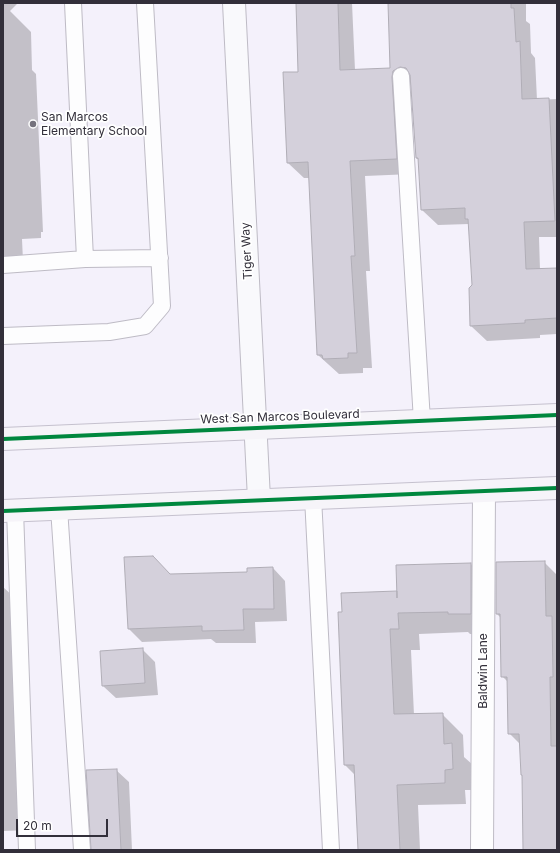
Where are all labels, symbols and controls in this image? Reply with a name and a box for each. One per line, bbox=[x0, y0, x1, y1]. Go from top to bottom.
place label: San Marcos Elementary School bbox=[41, 110, 147, 138]
marker: San Marcos Elementary School bbox=[28, 119, 38, 129]
street label: Tiger Way bbox=[238, 222, 256, 280]
street label: West San Marcos Boulevard bbox=[200, 407, 360, 427]
street label: Baldwin Lane bbox=[476, 633, 490, 709]
scale bar bbox=[18, 811, 110, 837]
text: 20 m bbox=[23, 818, 52, 833]

